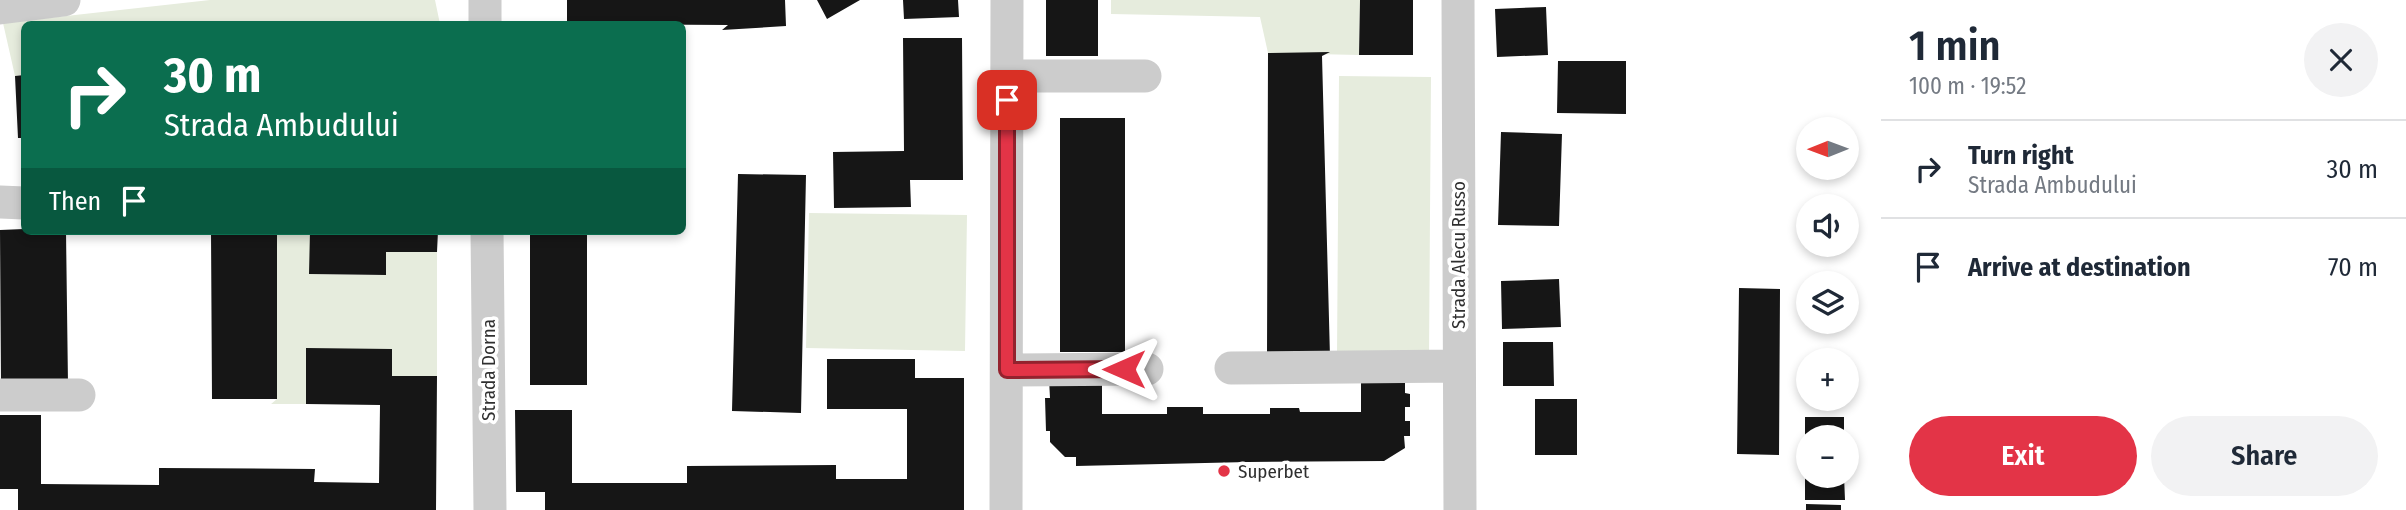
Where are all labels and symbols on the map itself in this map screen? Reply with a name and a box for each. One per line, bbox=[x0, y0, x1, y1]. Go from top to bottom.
pin bbox=[977, 70, 1037, 130]
north arrow bbox=[1796, 117, 1858, 180]
street label: Strada Alecu Russo bbox=[1447, 181, 1470, 329]
street label: Strada Dorna bbox=[477, 319, 500, 421]
position arrow bbox=[1087, 332, 1161, 406]
place label: Superbet bbox=[1238, 460, 1310, 483]
marker: Superbet bbox=[1216, 463, 1232, 479]

